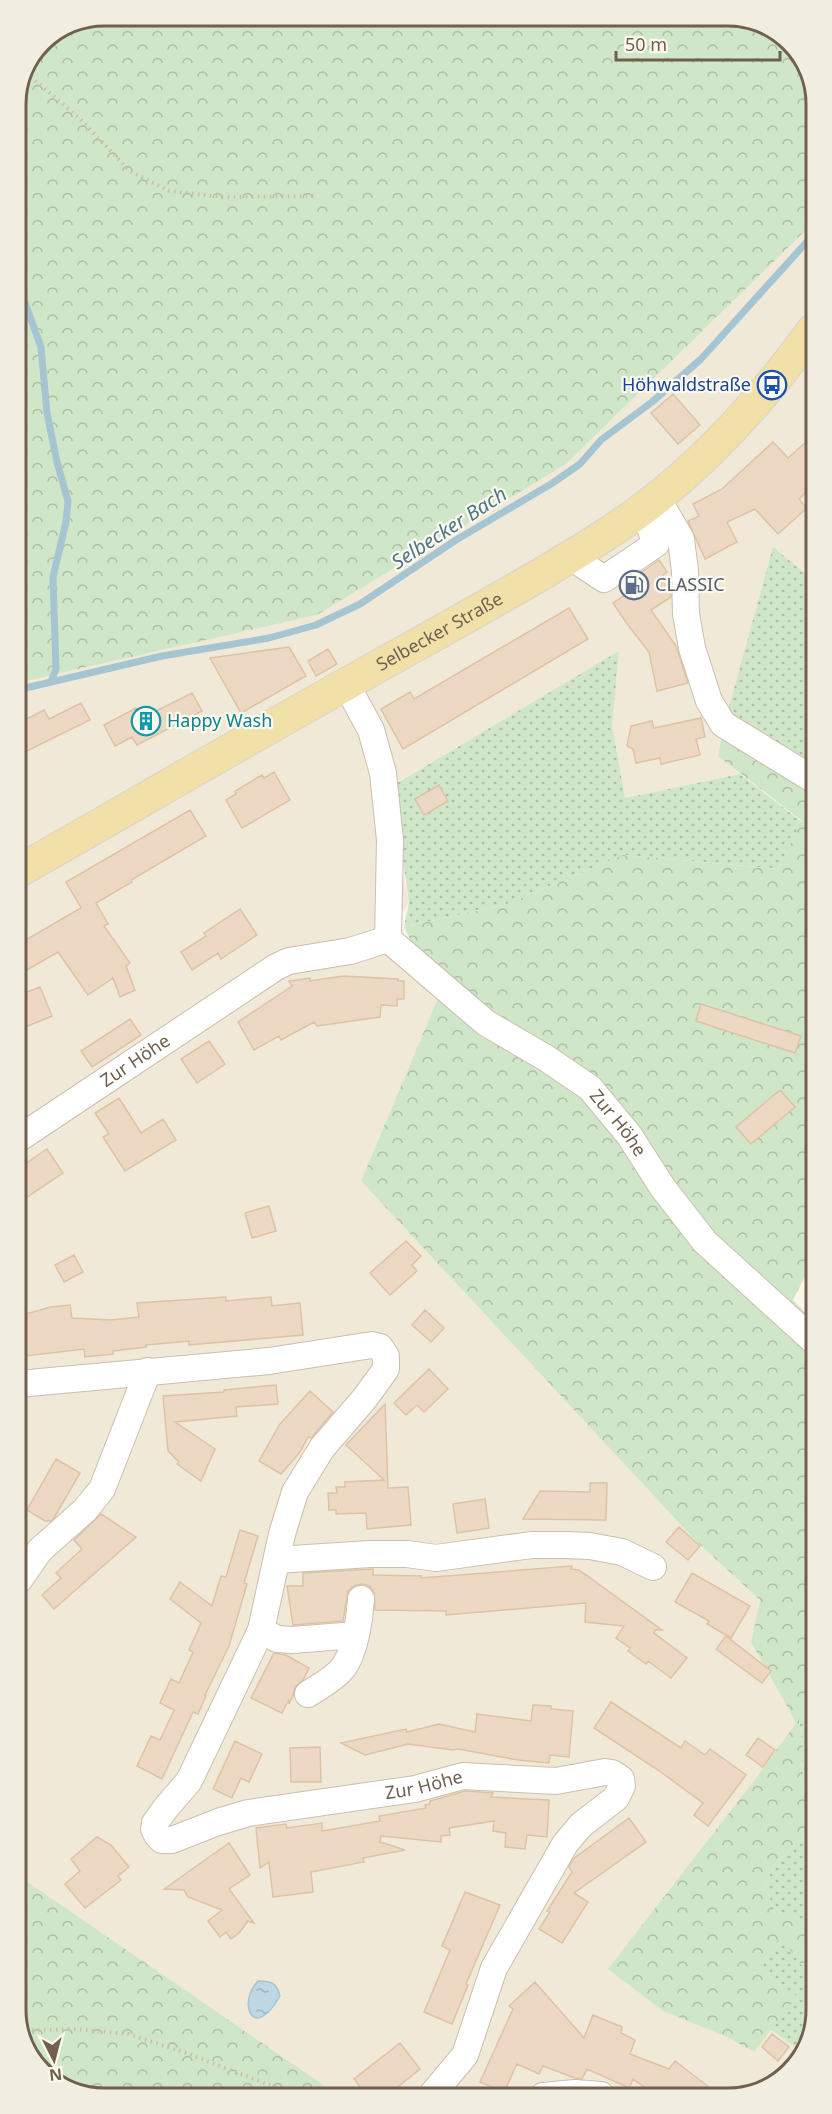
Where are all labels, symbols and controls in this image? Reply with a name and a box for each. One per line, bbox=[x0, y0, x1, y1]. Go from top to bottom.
scale bar bbox=[616, 24, 780, 62]
text: 50 m bbox=[625, 32, 667, 56]
bus stop icon: Höhwaldstraße bbox=[756, 369, 788, 401]
place label: Höhwaldstraße bbox=[622, 372, 751, 396]
water label: Selbecker Bach bbox=[386, 480, 512, 575]
fuel station icon: CLASSIC bbox=[618, 569, 650, 601]
place label: CLASSIC bbox=[655, 572, 725, 596]
street label: Selbecker Straße bbox=[372, 586, 507, 676]
building icon: Happy Wash bbox=[130, 705, 162, 737]
place label: Happy Wash bbox=[167, 708, 272, 732]
street label: Zur Höhe bbox=[95, 1028, 174, 1092]
street label: Zur Höhe bbox=[585, 1084, 653, 1161]
street label: Zur Höhe bbox=[383, 1764, 465, 1804]
north arrow bbox=[24, 2030, 84, 2090]
text: N bbox=[48, 2063, 63, 2087]

